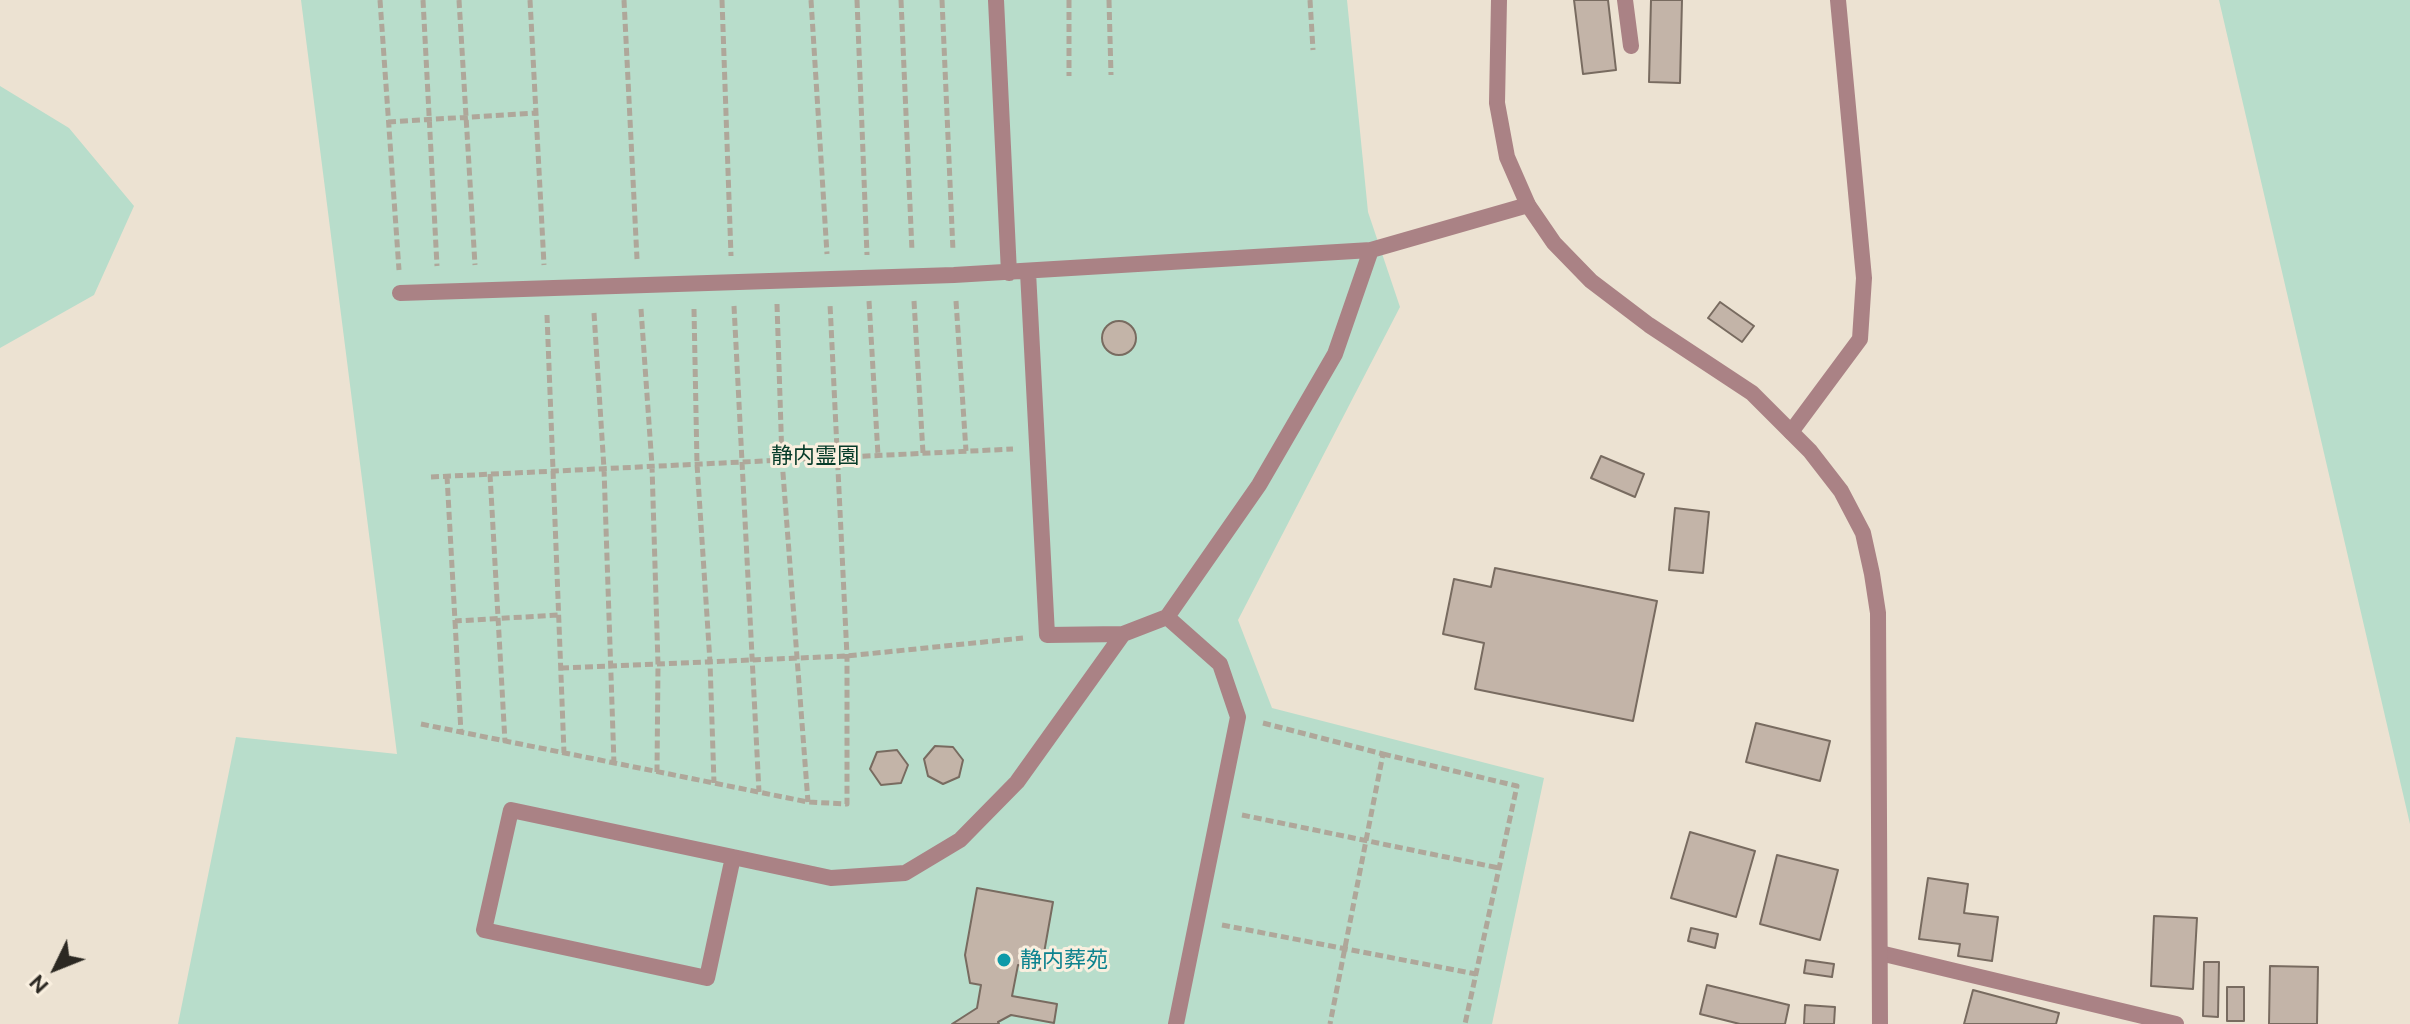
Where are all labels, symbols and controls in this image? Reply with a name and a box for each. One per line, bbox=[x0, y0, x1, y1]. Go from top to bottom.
park label: 静内霊園 bbox=[771, 443, 859, 469]
north arrow bbox=[16, 928, 96, 1008]
place label: 静内葬苑 bbox=[1020, 947, 1108, 973]
marker: 静内葬苑 bbox=[995, 951, 1013, 969]
text: N bbox=[23, 970, 53, 999]

